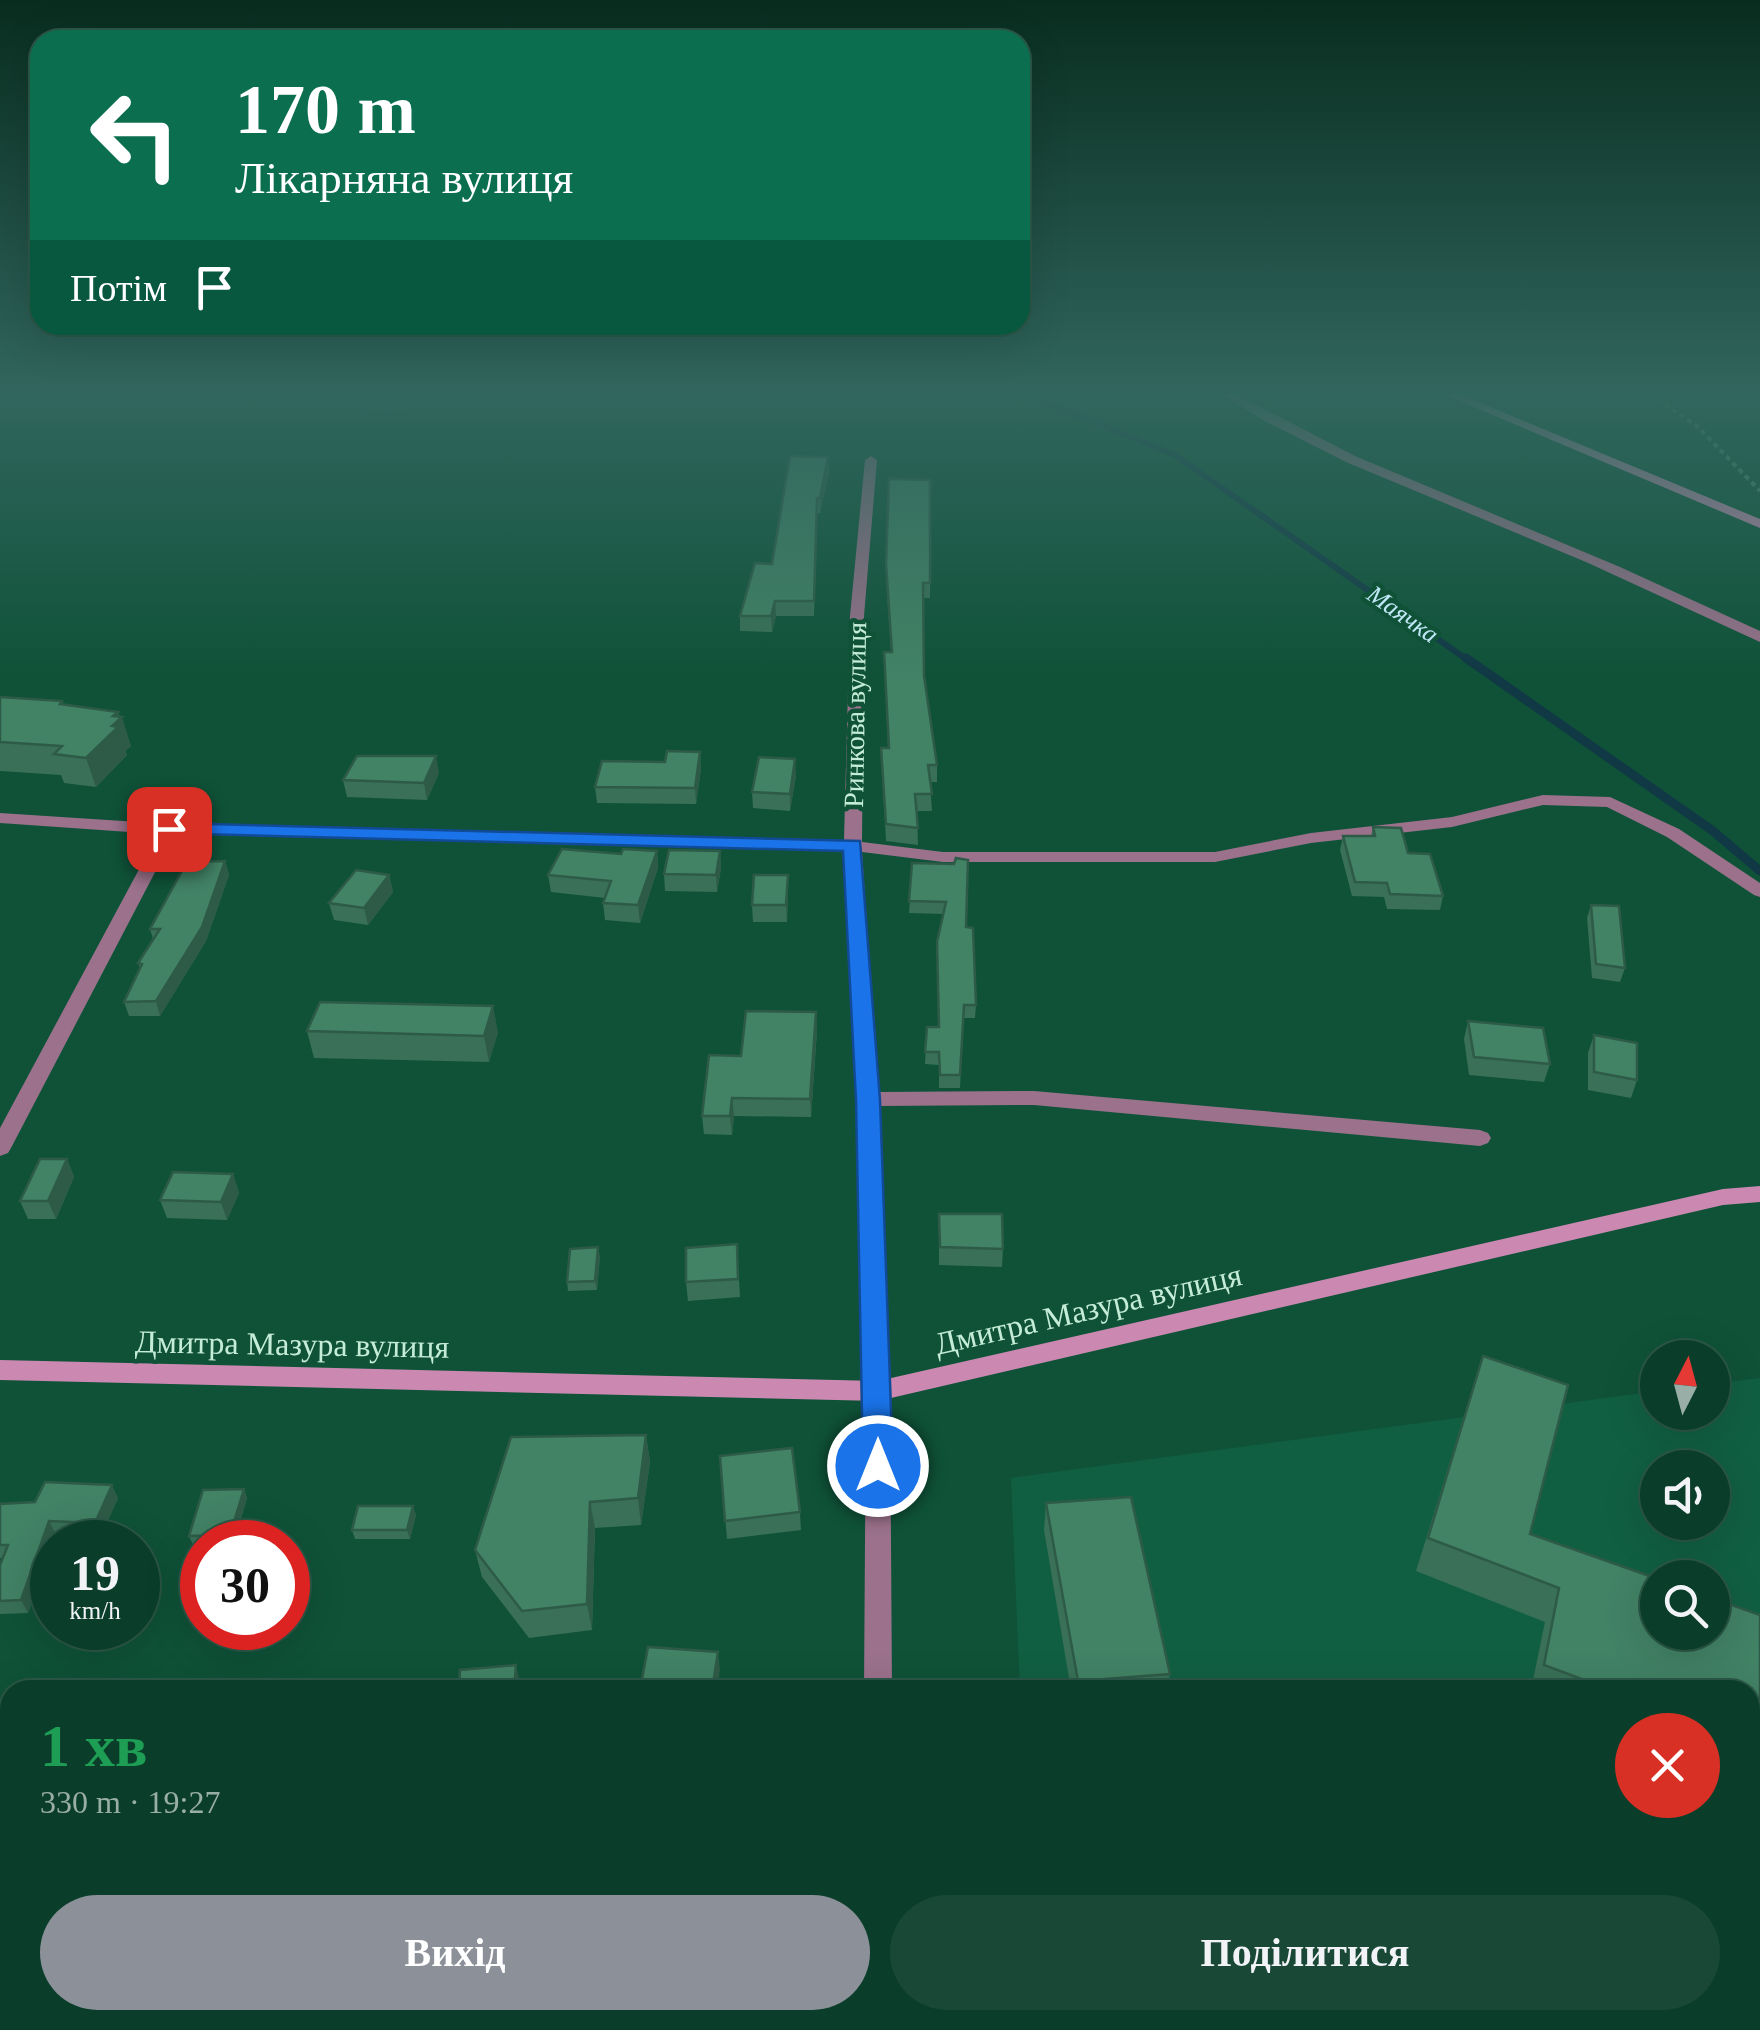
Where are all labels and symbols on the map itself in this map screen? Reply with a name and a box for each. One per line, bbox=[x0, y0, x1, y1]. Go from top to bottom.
water label: Маячка bbox=[1362, 579, 1444, 648]
street label: Ринкова вулиця bbox=[838, 622, 872, 808]
pin bbox=[127, 787, 212, 872]
street label: Дмитра Мазура вулиця bbox=[931, 1256, 1245, 1362]
street label: Дмитра Мазура вулиця bbox=[135, 1323, 450, 1365]
north arrow bbox=[1640, 1340, 1730, 1430]
position arrow bbox=[826, 1414, 930, 1518]
speed limit sign: 30 bbox=[180, 1520, 310, 1650]

